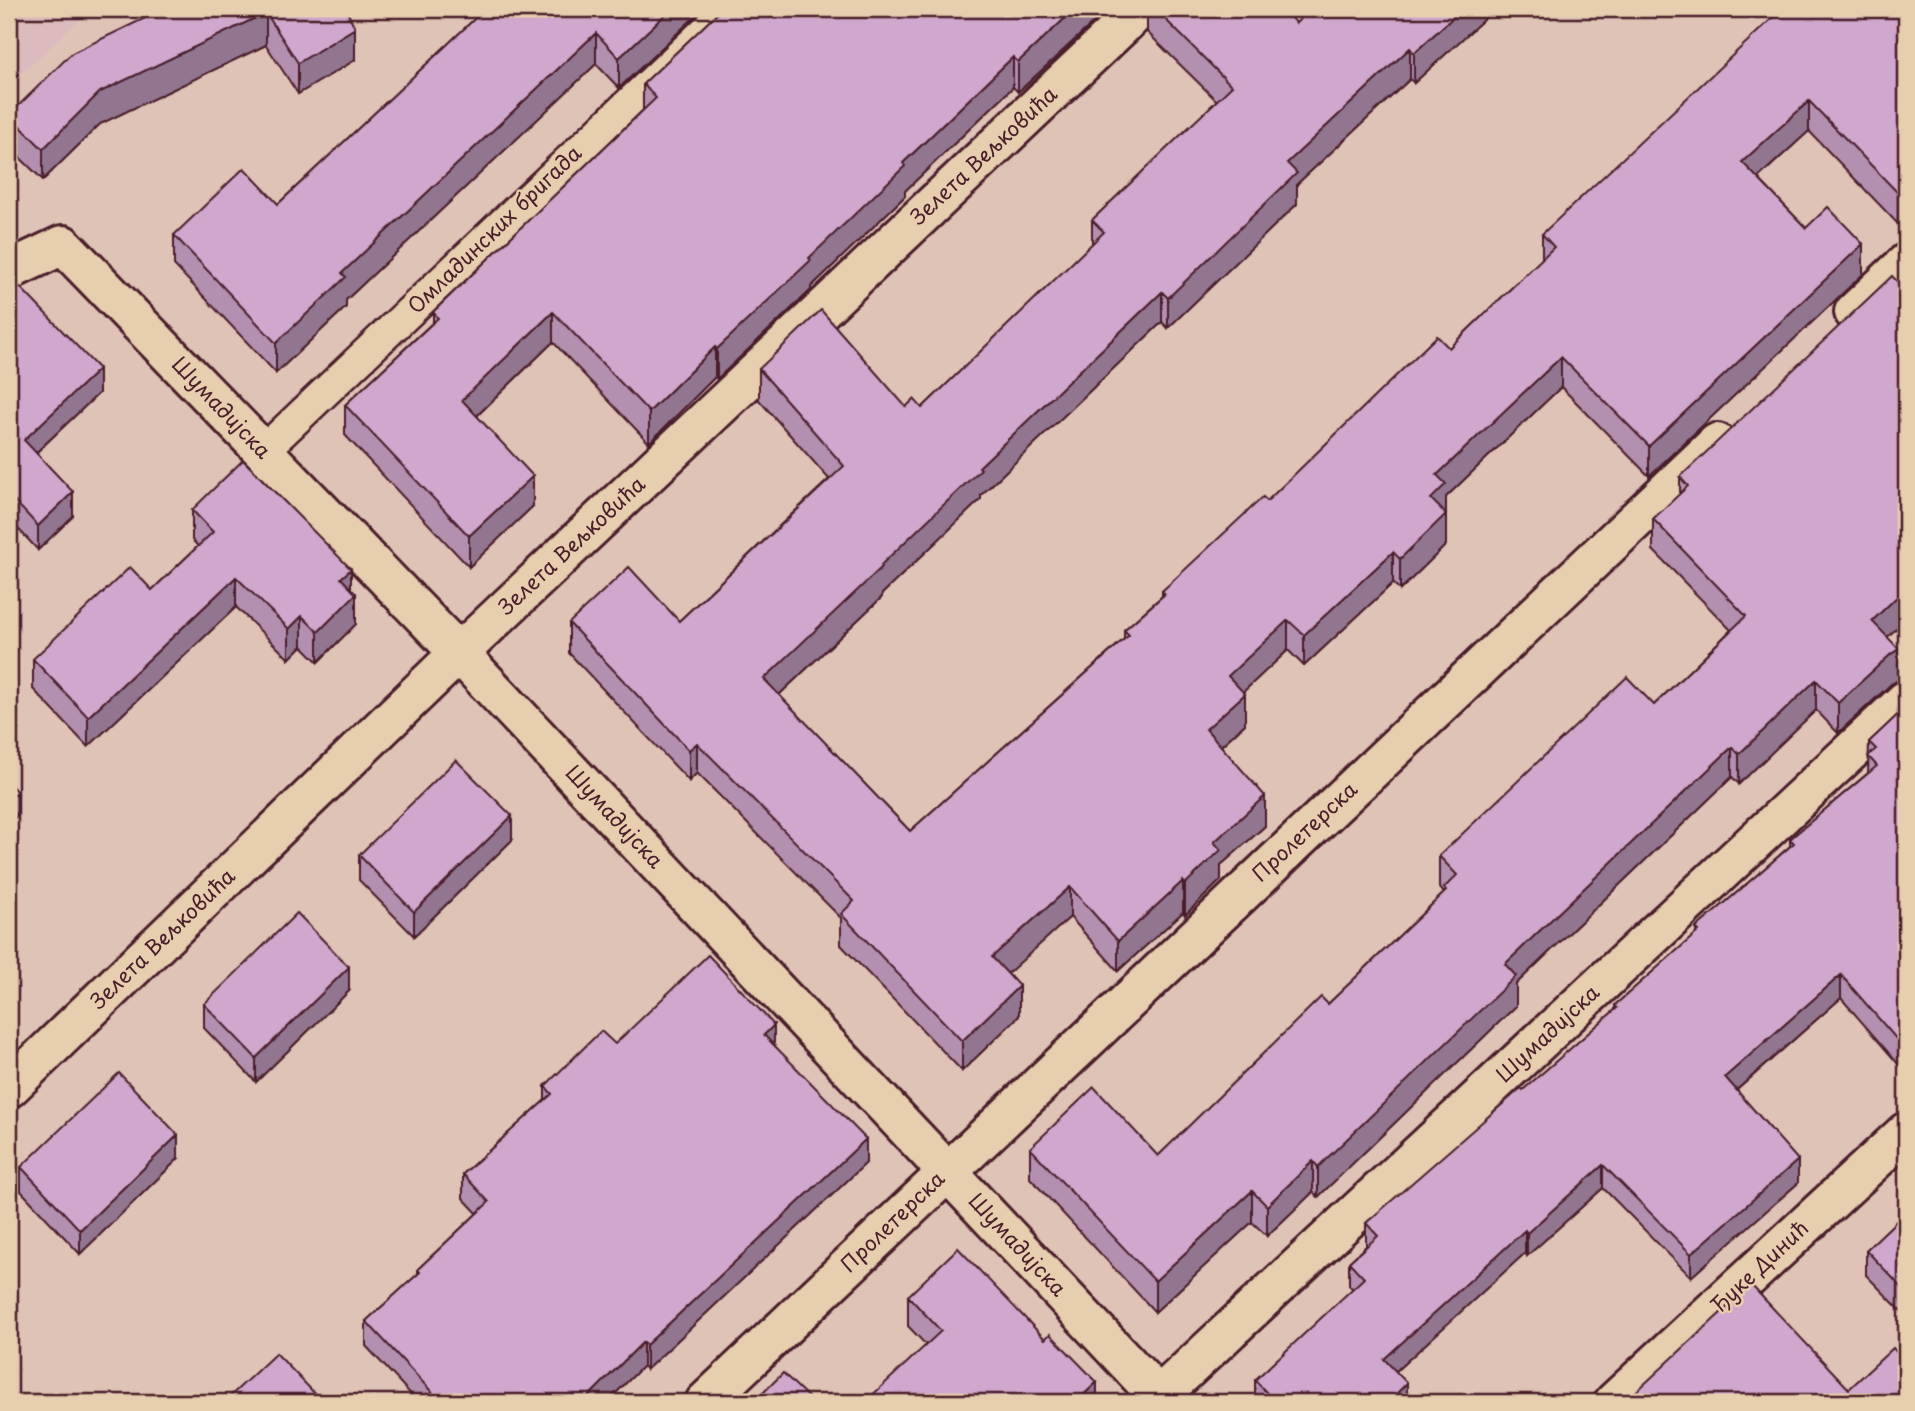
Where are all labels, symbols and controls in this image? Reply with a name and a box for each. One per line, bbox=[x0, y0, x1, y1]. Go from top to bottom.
street label: Зелета Вељковића bbox=[902, 77, 1064, 231]
street label: Омладинских бригада bbox=[399, 136, 588, 320]
street label: Шумадијска bbox=[165, 348, 280, 465]
street label: Зелета Вељковића bbox=[490, 467, 652, 621]
street label: Шумадијска bbox=[559, 757, 672, 875]
street label: Пролетерска bbox=[1244, 773, 1364, 888]
street label: Зелета Вељковића bbox=[82, 859, 242, 1015]
street label: Шумадијска bbox=[1488, 976, 1606, 1089]
street label: Пролетерска bbox=[832, 1162, 951, 1279]
street label: Шумадијска bbox=[962, 1185, 1075, 1303]
street label: Ђуке Динић bbox=[1703, 1212, 1815, 1319]

